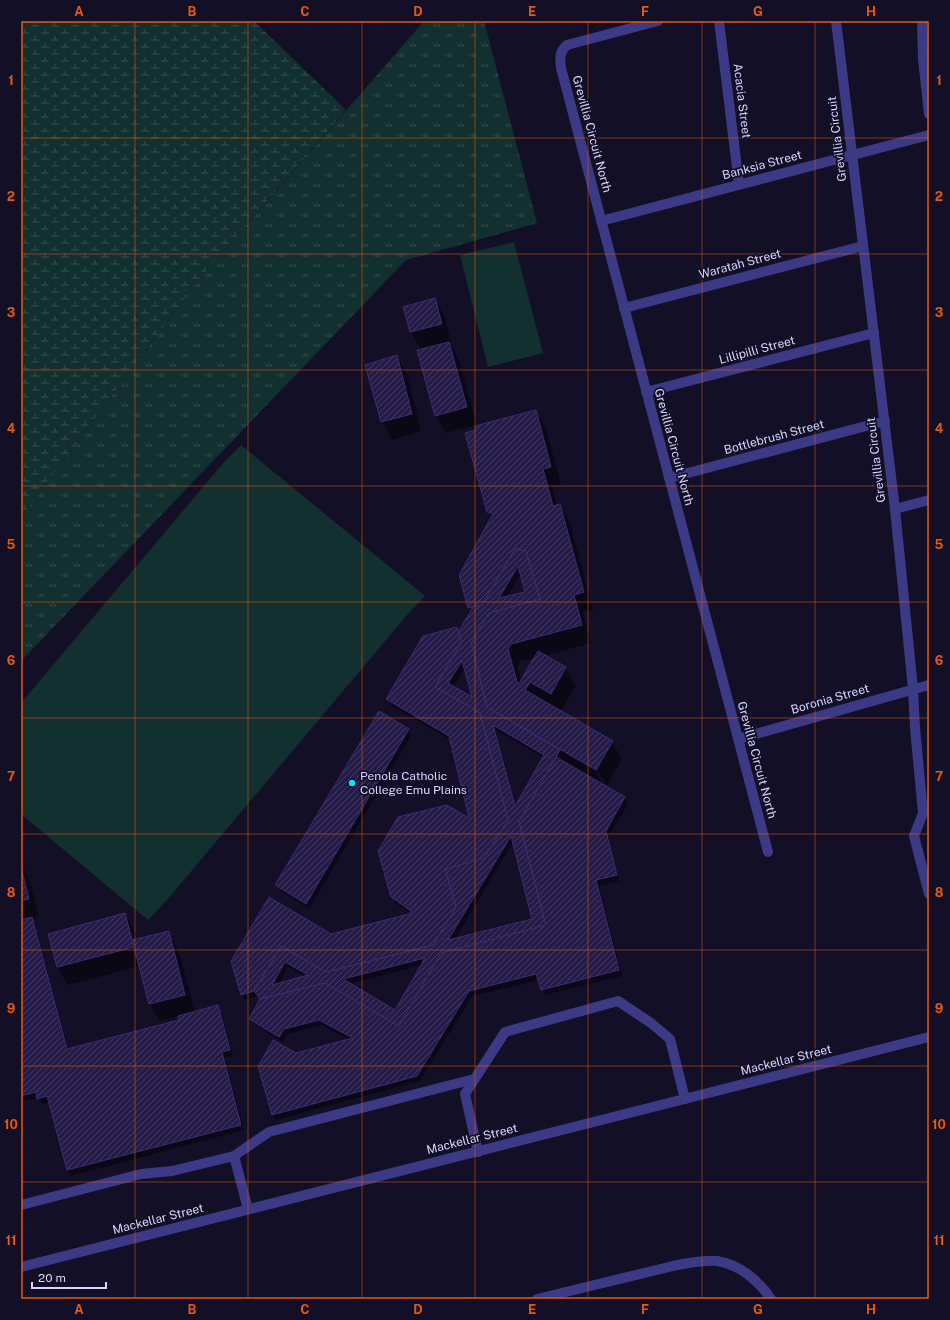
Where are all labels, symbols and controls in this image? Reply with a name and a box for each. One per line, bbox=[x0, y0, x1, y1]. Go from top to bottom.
text: A bbox=[74, 4, 84, 19]
text: B bbox=[188, 4, 197, 19]
text: C bbox=[300, 4, 310, 19]
text: D bbox=[413, 4, 423, 19]
text: E bbox=[528, 4, 536, 19]
text: F bbox=[641, 4, 649, 19]
text: G bbox=[753, 4, 763, 19]
text: H bbox=[866, 4, 876, 19]
street label: Acacia Street bbox=[730, 63, 754, 140]
text: 1 bbox=[8, 73, 14, 88]
text: 1 bbox=[936, 73, 942, 88]
street label: Grevillia Circuit North bbox=[570, 74, 614, 194]
street label: Grevillia Circuit bbox=[825, 95, 849, 182]
street label: Banksia Street bbox=[721, 148, 804, 182]
text: 2 bbox=[7, 189, 15, 204]
text: 2 bbox=[935, 189, 943, 204]
street label: Waratah Street bbox=[697, 246, 783, 282]
text: 3 bbox=[7, 305, 16, 320]
text: 3 bbox=[935, 305, 944, 320]
street label: Lillipilli Street bbox=[717, 333, 797, 367]
street label: Grevillia Circuit North bbox=[652, 387, 696, 507]
street label: Grevillia Circuit bbox=[864, 416, 888, 503]
street label: Bottlebrush Street bbox=[722, 417, 826, 457]
text: 4 bbox=[7, 421, 16, 436]
text: 4 bbox=[935, 421, 944, 436]
text: 5 bbox=[7, 537, 16, 552]
text: 5 bbox=[935, 537, 944, 552]
text: 6 bbox=[7, 653, 16, 668]
text: 6 bbox=[935, 653, 944, 668]
street label: Boronia Street bbox=[789, 681, 871, 717]
street label: Grevillia Circuit North bbox=[735, 700, 779, 820]
text: 7 bbox=[7, 769, 15, 784]
place label: Penola Catholic College Emu Plains bbox=[360, 769, 467, 797]
text: 7 bbox=[935, 769, 943, 784]
marker: Penola Catholic College Emu Plains bbox=[347, 778, 357, 788]
text: 8 bbox=[7, 885, 16, 900]
text: 8 bbox=[935, 885, 944, 900]
text: 9 bbox=[7, 1001, 15, 1016]
text: 9 bbox=[935, 1001, 943, 1016]
street label: Mackellar Street bbox=[739, 1042, 833, 1078]
text: 10 bbox=[4, 1117, 18, 1132]
text: 10 bbox=[932, 1117, 946, 1132]
street label: Mackellar Street bbox=[425, 1121, 519, 1157]
street label: Mackellar Street bbox=[111, 1201, 205, 1237]
text: 11 bbox=[5, 1233, 17, 1248]
text: 11 bbox=[933, 1233, 945, 1248]
scale bar bbox=[32, 1264, 106, 1290]
text: 20 m bbox=[38, 1271, 66, 1285]
text: A bbox=[74, 1302, 84, 1317]
text: B bbox=[188, 1302, 197, 1317]
text: C bbox=[300, 1302, 310, 1317]
text: D bbox=[413, 1302, 423, 1317]
text: E bbox=[528, 1302, 536, 1317]
text: F bbox=[641, 1302, 649, 1317]
text: G bbox=[753, 1302, 763, 1317]
text: H bbox=[866, 1302, 876, 1317]

